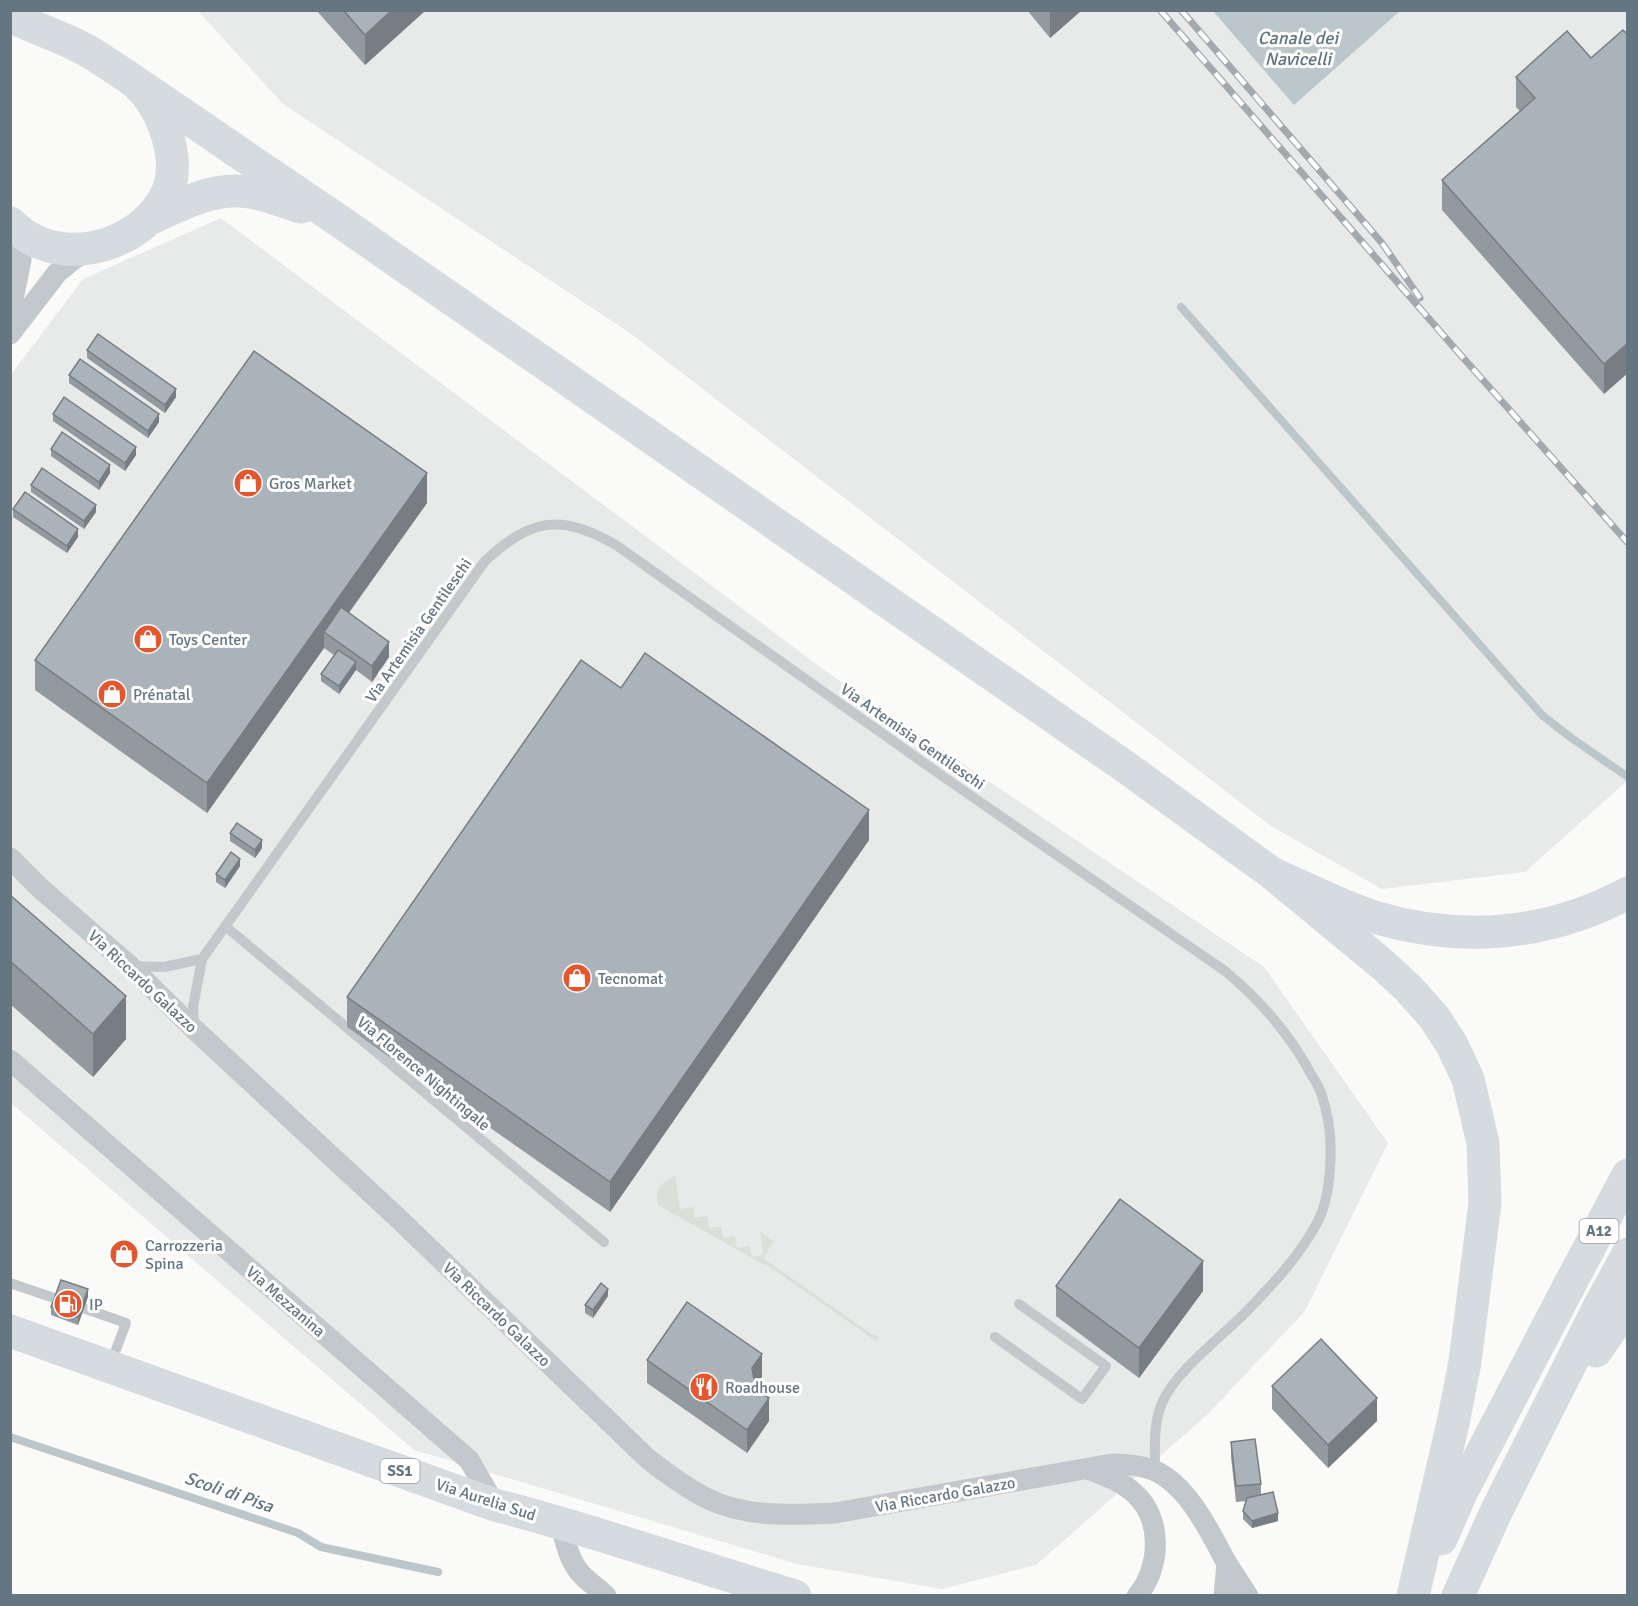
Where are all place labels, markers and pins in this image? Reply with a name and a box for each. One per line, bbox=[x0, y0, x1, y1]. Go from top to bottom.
shop icon: Gros Market bbox=[232, 467, 264, 499]
place label: Gros Market bbox=[269, 474, 352, 494]
shop icon: Toys Center bbox=[132, 623, 164, 655]
place label: Toys Center bbox=[169, 630, 247, 650]
shop icon: Prénatal bbox=[96, 678, 128, 710]
place label: Prénatal bbox=[133, 685, 191, 705]
shop icon: Tecnomat bbox=[561, 962, 593, 994]
place label: Tecnomat bbox=[598, 969, 664, 989]
place label: Carrozzeria Spina bbox=[145, 1236, 223, 1274]
shop icon: Carrozzeria Spina bbox=[108, 1238, 140, 1270]
fuel station icon: IP bbox=[52, 1288, 84, 1320]
place label: IP bbox=[89, 1295, 103, 1315]
restaurant icon: Roadhouse bbox=[688, 1371, 720, 1403]
place label: Roadhouse bbox=[725, 1378, 800, 1398]

